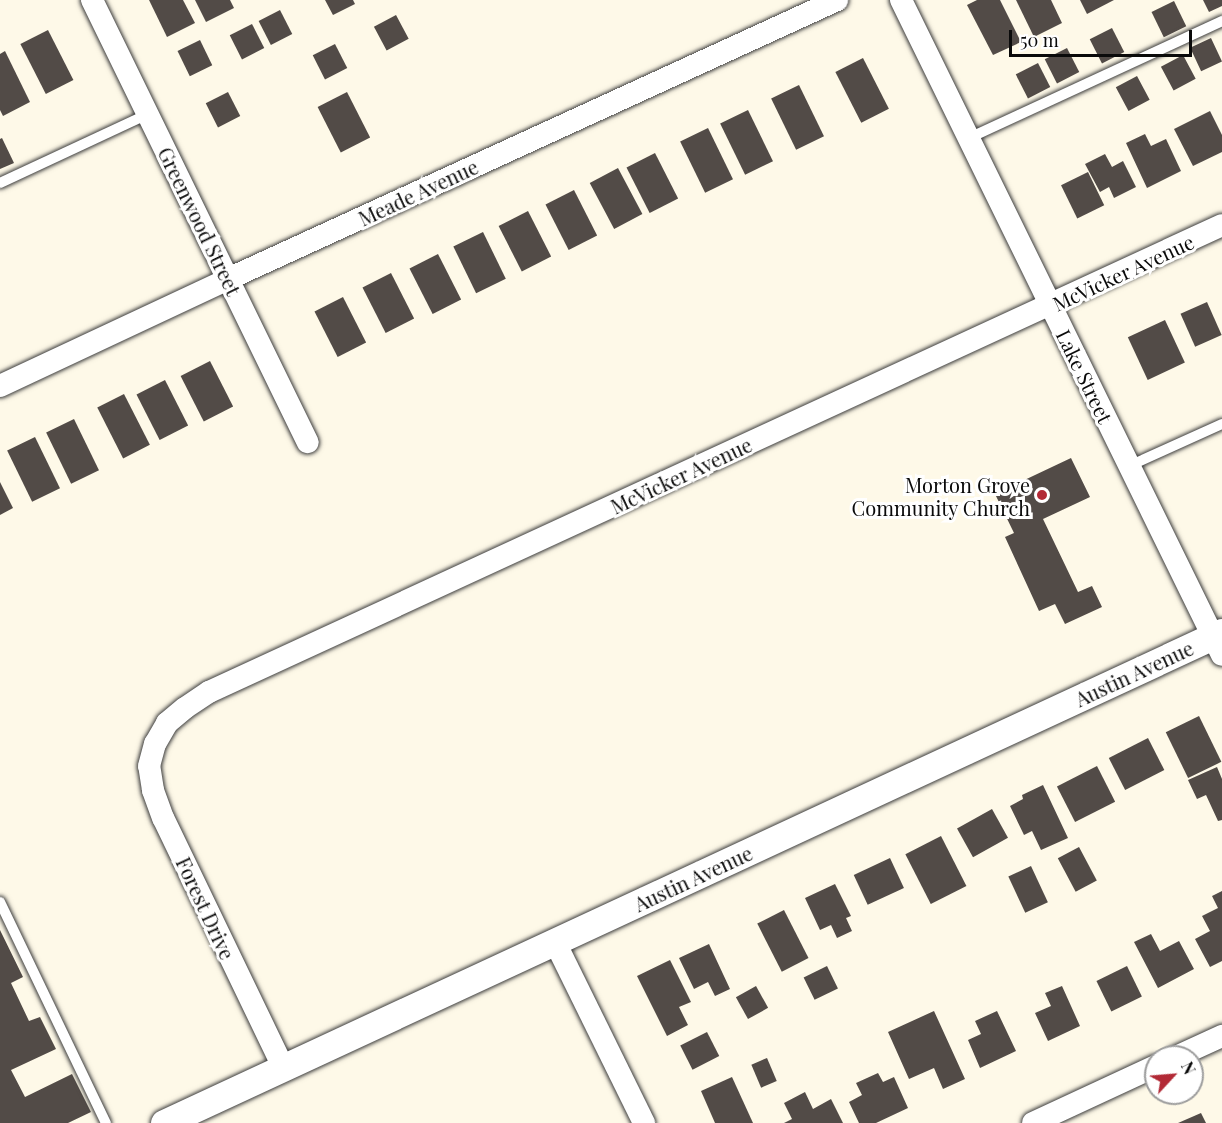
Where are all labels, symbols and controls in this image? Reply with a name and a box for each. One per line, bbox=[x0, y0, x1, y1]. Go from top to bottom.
scale bar bbox=[1012, 18, 1195, 56]
text: 50 m bbox=[1020, 28, 1059, 52]
street label: Greenwood Street bbox=[154, 143, 246, 299]
street label: Meade Avenue bbox=[354, 154, 482, 230]
street label: McVicker Avenue bbox=[1048, 229, 1198, 315]
street label: Lake Street bbox=[1052, 325, 1118, 427]
street label: McVicker Avenue bbox=[606, 432, 756, 518]
place label: Morton Grove Community Church bbox=[851, 472, 1030, 519]
marker: Morton Grove Community Church bbox=[1035, 488, 1049, 502]
street label: Austin Avenue bbox=[1071, 635, 1197, 711]
street label: Austin Avenue bbox=[630, 840, 756, 916]
street label: Forest Drive bbox=[172, 853, 240, 963]
north arrow bbox=[1144, 1045, 1204, 1105]
text: N bbox=[1177, 1058, 1201, 1078]

